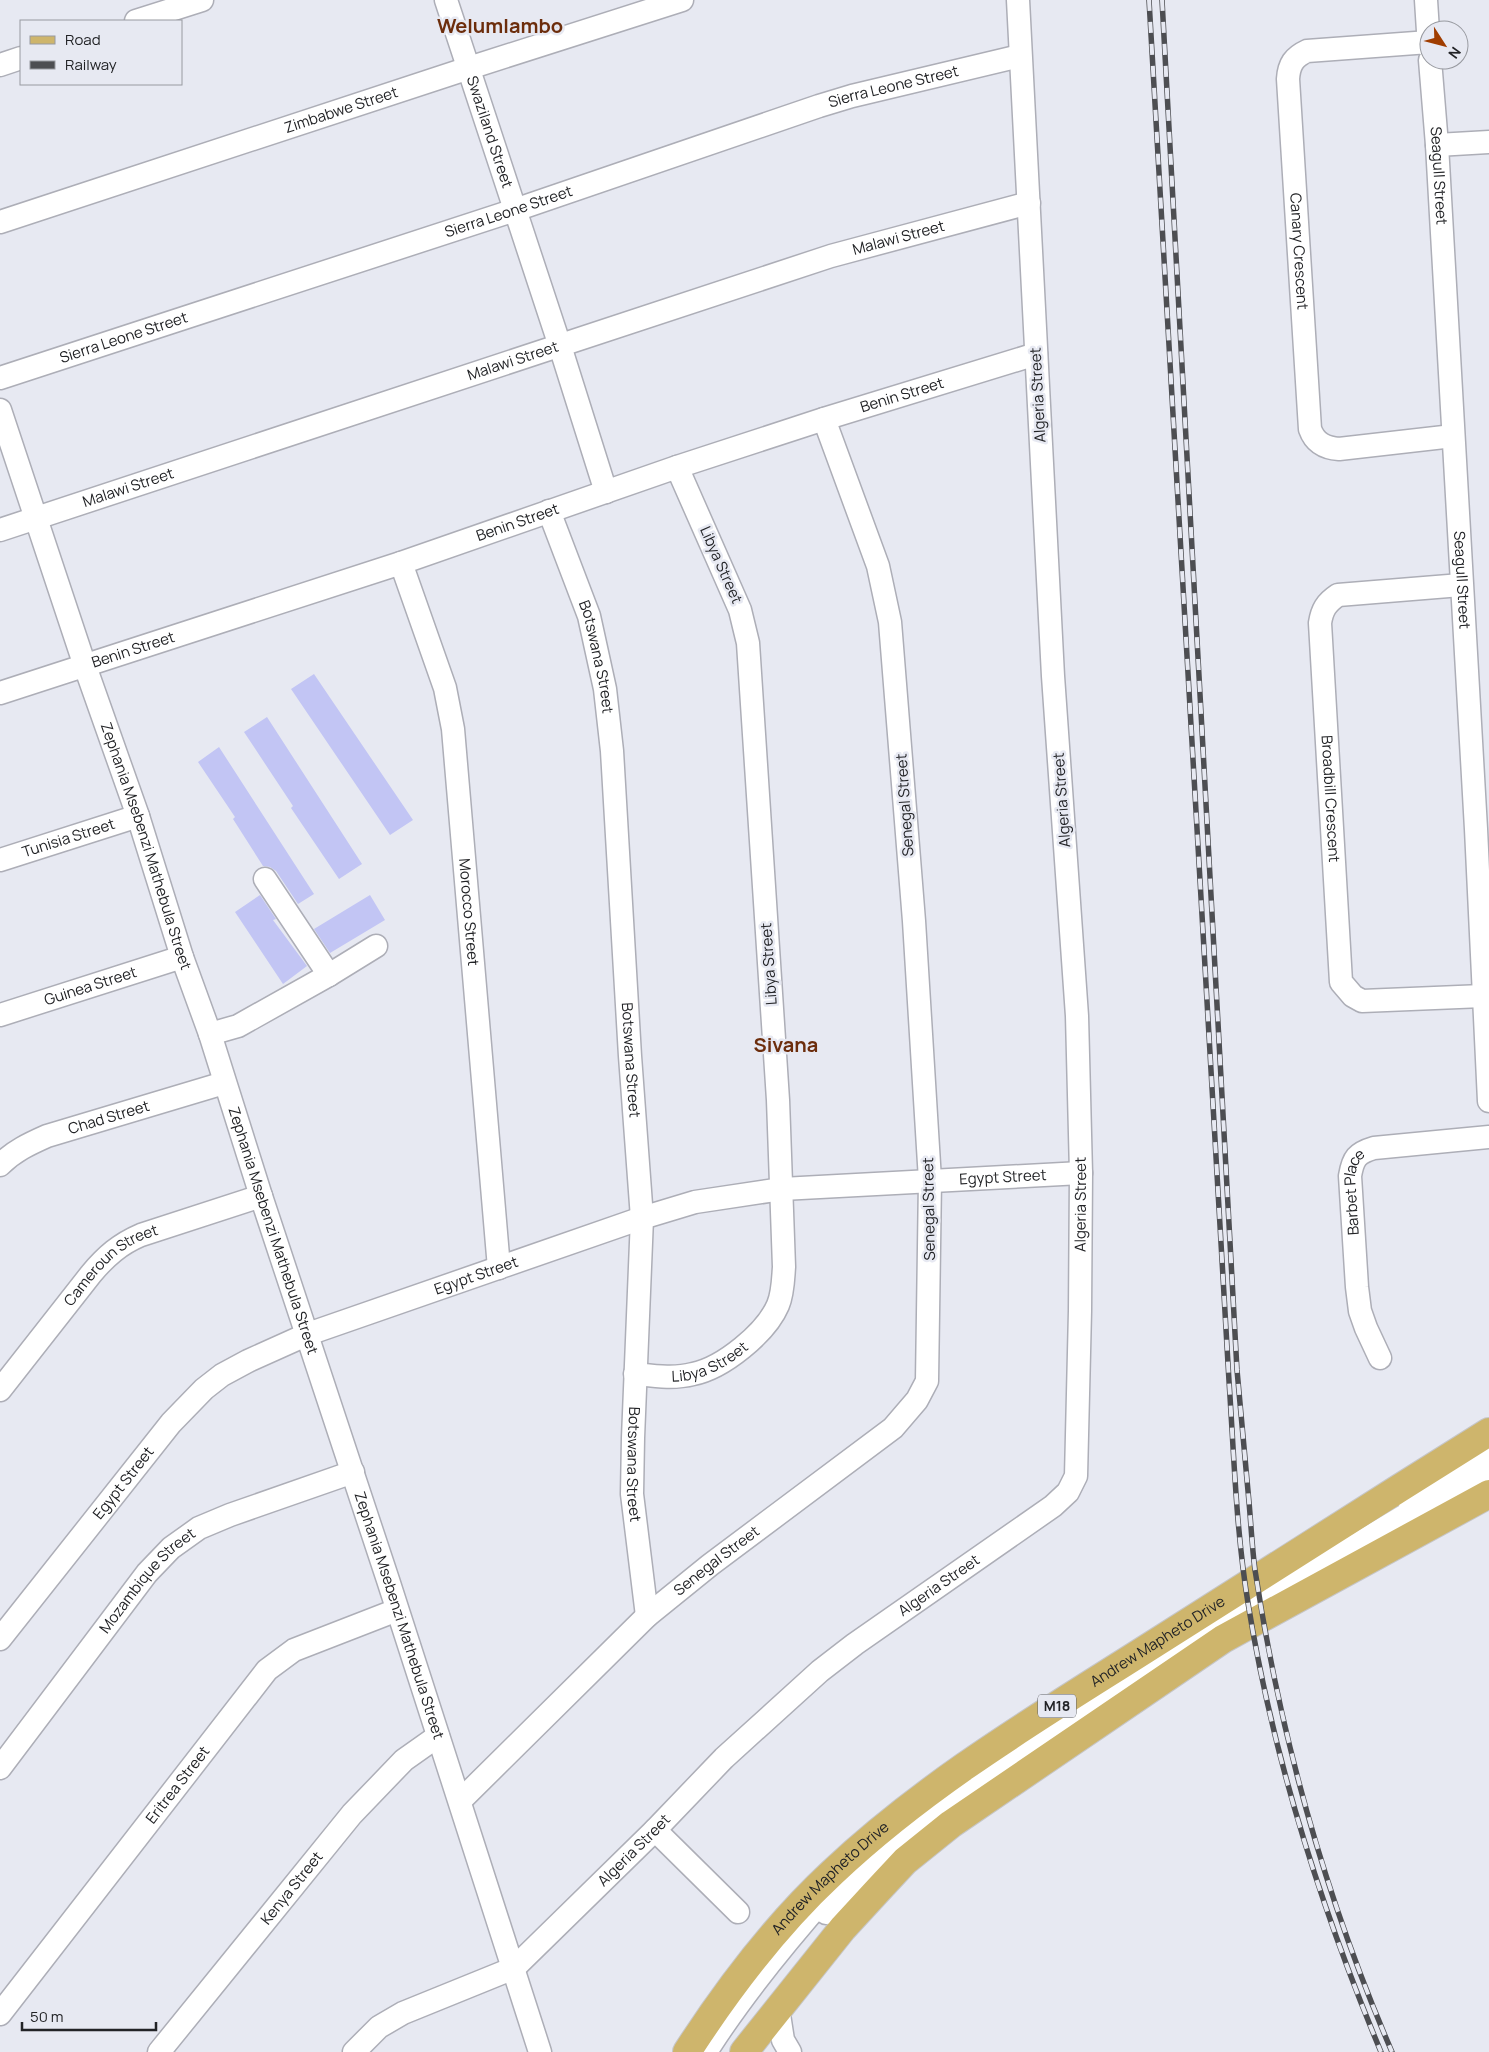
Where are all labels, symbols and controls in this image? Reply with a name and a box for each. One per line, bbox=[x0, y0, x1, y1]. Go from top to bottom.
district label: Welumlambo bbox=[437, 12, 563, 39]
legend bbox=[20, 20, 182, 85]
north arrow bbox=[1419, 20, 1469, 70]
text: Road bbox=[65, 29, 101, 50]
text: N bbox=[1444, 43, 1466, 63]
text: Railway bbox=[65, 54, 117, 75]
street label: Sierra Leone Street bbox=[826, 60, 961, 113]
street label: Swaziland Street bbox=[462, 73, 518, 191]
street label: Zimbabwe Street bbox=[281, 81, 400, 138]
street label: Seagull Street bbox=[1426, 126, 1453, 225]
street label: Sierra Leone Street bbox=[442, 180, 575, 242]
street label: Canary Crescent bbox=[1285, 192, 1313, 310]
street label: Malawi Street bbox=[850, 215, 947, 260]
street label: Sierra Leone Street bbox=[57, 307, 190, 368]
street label: Malawi Street bbox=[464, 336, 561, 385]
street label: Algeria Street bbox=[1025, 347, 1050, 443]
street label: Benin Street bbox=[858, 372, 946, 417]
street label: Malawi Street bbox=[80, 462, 176, 512]
street label: Benin Street bbox=[473, 498, 562, 546]
street label: Libya Street bbox=[695, 523, 748, 607]
street label: Seagull Street bbox=[1449, 530, 1476, 630]
street label: Botswana Street bbox=[574, 597, 619, 715]
street label: Benin Street bbox=[89, 626, 177, 673]
street label: Zephania Msebenzi Mathebula Street bbox=[96, 720, 197, 973]
street label: Broadbill Crescent bbox=[1317, 735, 1345, 863]
street label: Algeria Street bbox=[1048, 752, 1075, 848]
street label: Senegal Street bbox=[890, 753, 919, 857]
street label: Tunisia Street bbox=[19, 813, 118, 862]
street label: Morocco Street bbox=[454, 857, 484, 967]
street label: Libya Street bbox=[755, 922, 782, 1006]
street label: Guinea Street bbox=[41, 961, 139, 1010]
street label: Botswana Street bbox=[617, 1002, 646, 1118]
district label: Sivana bbox=[754, 1031, 818, 1058]
street label: Chad Street bbox=[65, 1095, 152, 1139]
street label: Zephania Msebenzi Mathebula Street bbox=[224, 1104, 324, 1357]
street label: Barbet Place bbox=[1339, 1143, 1369, 1236]
street label: Senegal Street bbox=[917, 1157, 940, 1261]
street label: Algeria Street bbox=[1069, 1157, 1091, 1252]
street label: Egypt Street bbox=[959, 1164, 1047, 1190]
street label: Cameroun Street bbox=[59, 1219, 161, 1310]
street label: Egypt Street bbox=[431, 1251, 521, 1299]
street label: Libya Street bbox=[671, 1336, 752, 1387]
street label: Botswana Street bbox=[622, 1406, 646, 1523]
street label: Egypt Street bbox=[88, 1442, 158, 1523]
street label: Zephania Msebenzi Mathebula Street bbox=[349, 1489, 450, 1742]
street label: Senegal Street bbox=[669, 1521, 764, 1600]
street label: Mozambique Street bbox=[94, 1523, 200, 1637]
street label: Algeria Street bbox=[894, 1549, 984, 1621]
street label: Andrew Mapheto Drive bbox=[1086, 1591, 1229, 1692]
road number: M18 bbox=[1038, 1694, 1076, 1718]
street label: Eritrea Street bbox=[141, 1741, 214, 1828]
street label: Algeria Street bbox=[592, 1809, 675, 1891]
street label: Andrew Mapheto Drive bbox=[766, 1816, 893, 1939]
street label: Kenya Street bbox=[255, 1847, 328, 1929]
scale bar bbox=[22, 2000, 156, 2032]
text: 50 m bbox=[30, 2006, 64, 2027]

